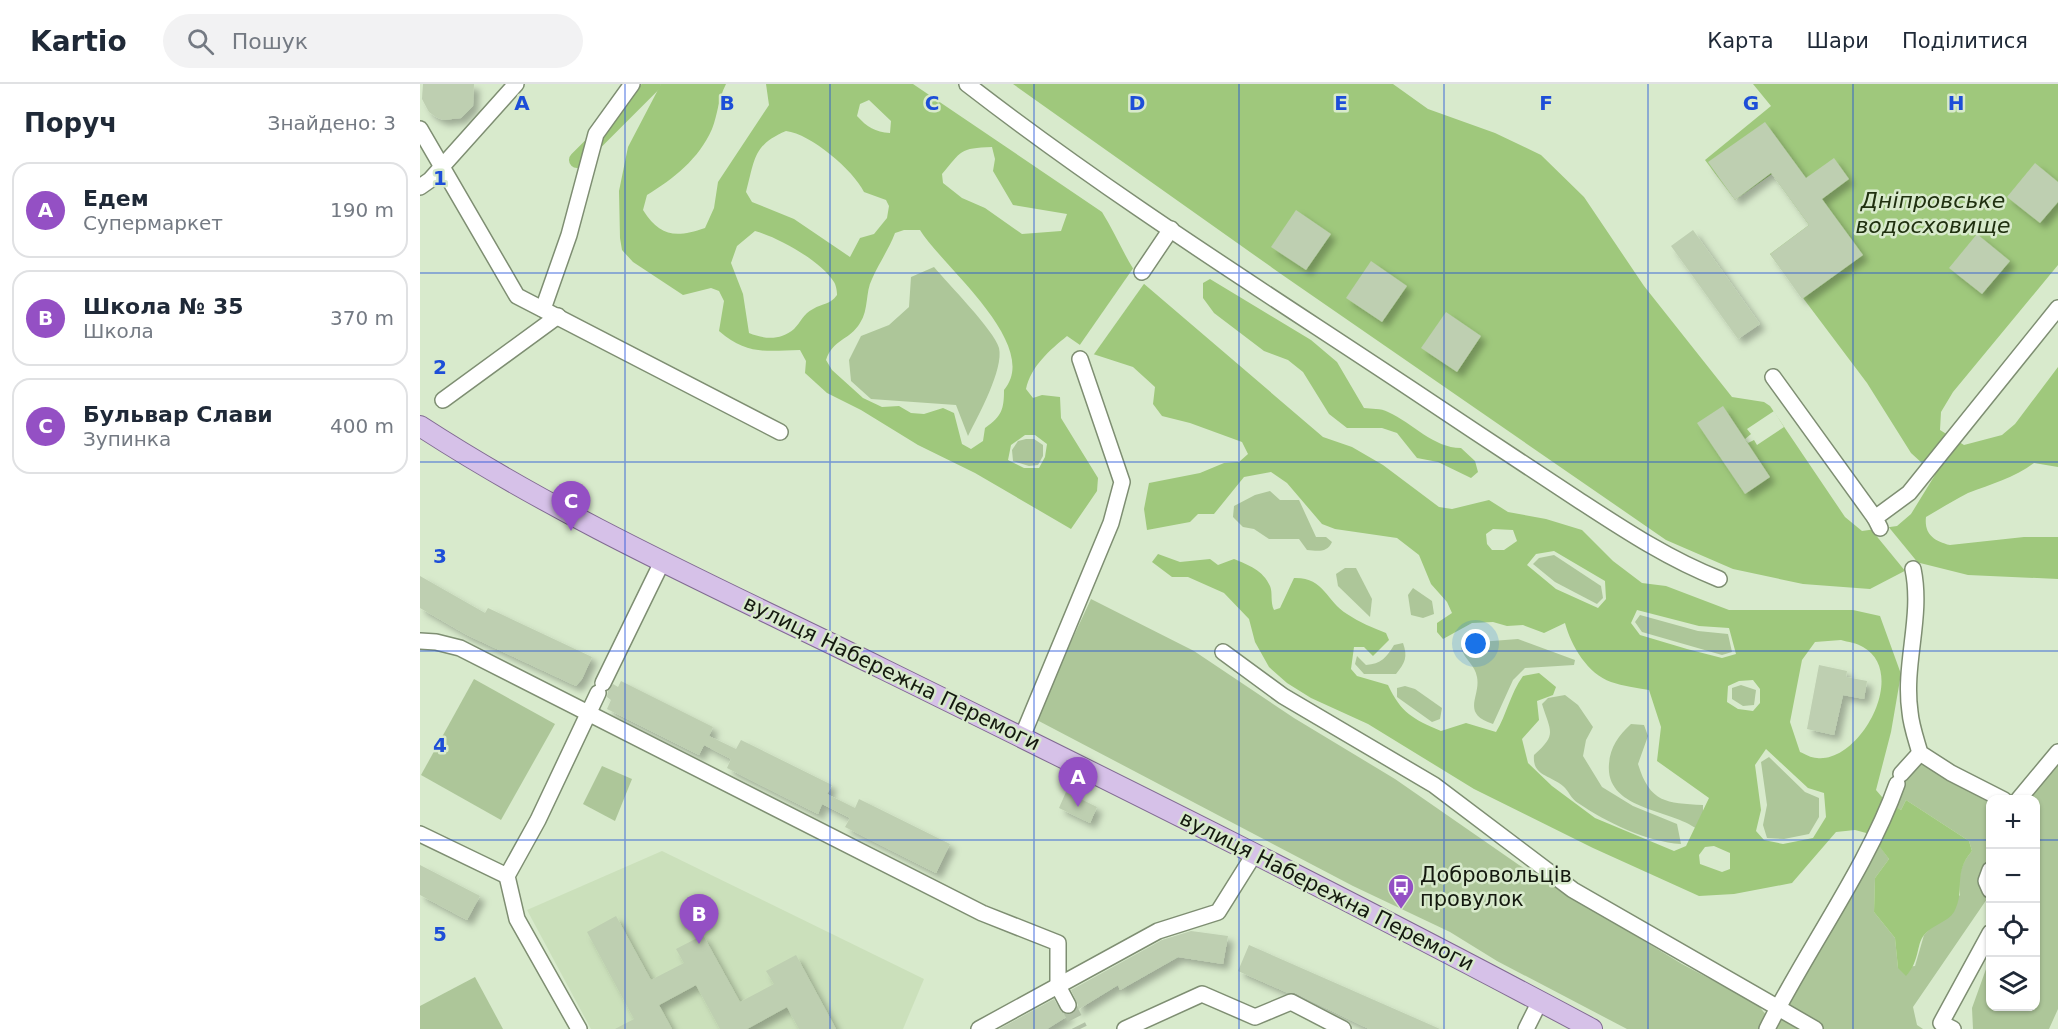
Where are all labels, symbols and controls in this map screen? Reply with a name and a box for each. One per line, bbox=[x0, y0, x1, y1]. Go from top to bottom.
search box bbox=[163, 14, 583, 68]
text: Kartio bbox=[30, 25, 127, 58]
icon: search bbox=[184, 25, 217, 58]
text: Пошук bbox=[232, 29, 308, 54]
text: Карта bbox=[1707, 29, 1774, 53]
text: Шари bbox=[1807, 29, 1869, 53]
text: Поділитися bbox=[1902, 29, 2028, 53]
text: A bbox=[514, 91, 530, 115]
text: B bbox=[719, 91, 735, 115]
text: C bbox=[925, 91, 939, 115]
text: D bbox=[1129, 91, 1145, 115]
text: E bbox=[1334, 91, 1348, 115]
text: F bbox=[1539, 91, 1553, 115]
text: G bbox=[1743, 91, 1759, 115]
text: H bbox=[1948, 91, 1964, 115]
text: Поруч bbox=[24, 108, 117, 138]
text: Знайдено: 3 bbox=[268, 111, 396, 135]
text: 1 bbox=[433, 166, 447, 190]
text: Едем bbox=[83, 186, 149, 211]
water label: Дніпровське водосховище bbox=[1855, 188, 2011, 238]
text: A bbox=[38, 198, 53, 222]
text: 190 m bbox=[330, 198, 394, 222]
text: Супермаркет bbox=[83, 211, 223, 235]
text: Школа № 35 bbox=[83, 294, 244, 319]
text: B bbox=[38, 306, 53, 330]
text: 370 m bbox=[330, 306, 394, 330]
text: Школа bbox=[83, 319, 154, 343]
text: 2 bbox=[433, 355, 447, 379]
text: Бульвар Слави bbox=[83, 402, 273, 427]
text: C bbox=[38, 414, 53, 438]
text: 400 m bbox=[330, 414, 394, 438]
text: Зупинка bbox=[83, 427, 171, 451]
pin: C bbox=[552, 482, 590, 531]
text: 3 bbox=[433, 544, 447, 568]
street label: вулиця Набережна Перемоги bbox=[740, 591, 1044, 755]
your location bbox=[1461, 629, 1490, 658]
text: 4 bbox=[433, 733, 447, 757]
pin: A bbox=[1058, 758, 1098, 807]
map controls bbox=[1986, 795, 2040, 1011]
button: + bbox=[1986, 795, 2040, 849]
street label: вулиця Набережна Перемоги bbox=[1176, 806, 1478, 976]
button: − bbox=[1986, 849, 2040, 903]
place label: Добровольців провулок bbox=[1420, 863, 1572, 911]
bus stop icon: Добровольців провулок bbox=[1386, 872, 1416, 910]
pin: B bbox=[680, 894, 718, 944]
button: locate bbox=[1986, 903, 2040, 957]
text: 5 bbox=[433, 922, 447, 946]
button: layers bbox=[1986, 957, 2040, 1011]

